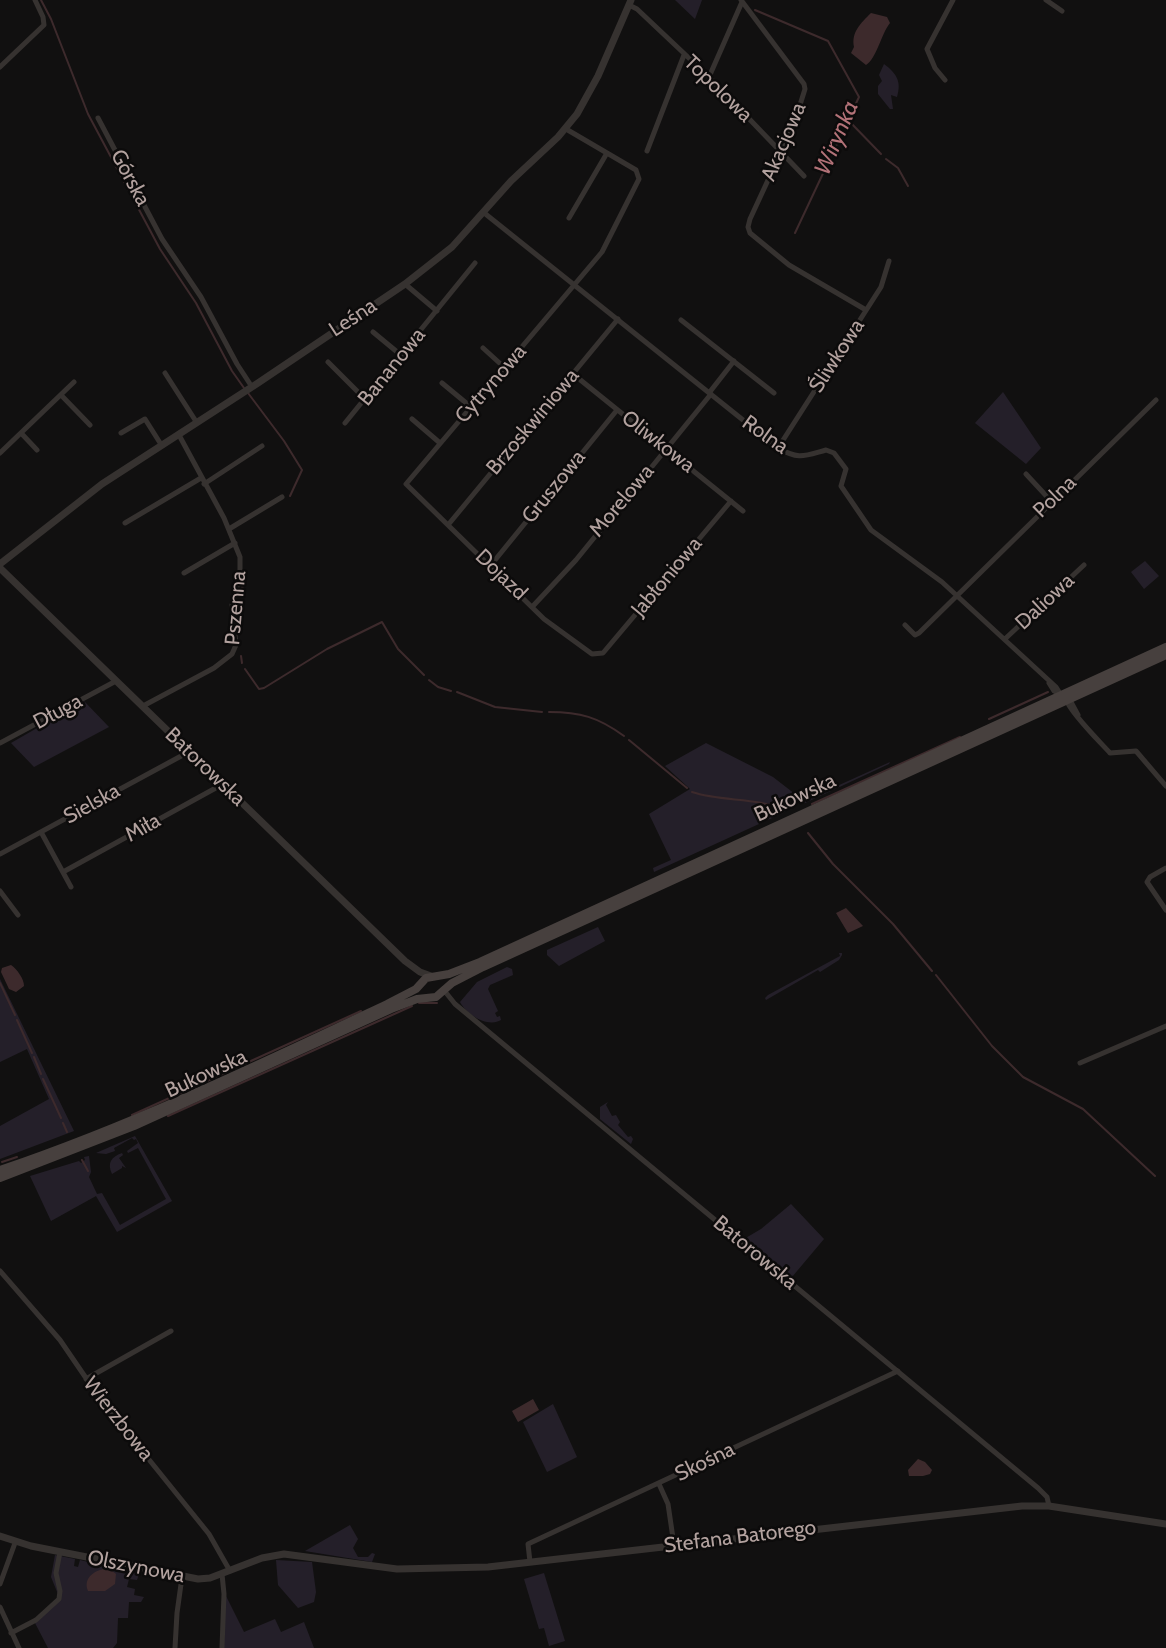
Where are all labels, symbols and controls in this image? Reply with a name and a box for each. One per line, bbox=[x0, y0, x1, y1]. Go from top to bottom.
street label: Topolowa bbox=[678, 50, 758, 128]
water label: Wirynka bbox=[809, 97, 865, 179]
street label: Akacjowa bbox=[756, 99, 812, 185]
street label: Górska bbox=[105, 145, 155, 211]
street label: Leśna bbox=[325, 293, 381, 343]
street label: Śliwkowa bbox=[804, 315, 870, 397]
street label: Bananowa bbox=[353, 323, 431, 411]
street label: Cytrynowa bbox=[450, 339, 532, 429]
street label: Brzoskwiniowa bbox=[481, 364, 585, 480]
street label: Oliwkowa bbox=[616, 406, 700, 478]
street label: Rolna bbox=[737, 410, 793, 460]
street label: Gruszowa bbox=[517, 445, 591, 529]
street label: Morelowa bbox=[584, 460, 660, 542]
street label: Polna bbox=[1028, 471, 1082, 523]
street label: Jabłoniowa bbox=[626, 532, 708, 622]
street label: Dojazd bbox=[470, 544, 532, 606]
street label: Daliowa bbox=[1010, 568, 1080, 636]
street label: Pszenna bbox=[220, 570, 252, 646]
street label: Długa bbox=[29, 689, 87, 735]
street label: Batorowska bbox=[160, 722, 250, 812]
street label: Bukowska bbox=[750, 768, 840, 828]
street label: Sielska bbox=[59, 778, 125, 830]
street label: Miła bbox=[121, 808, 165, 848]
street label: Bukowska bbox=[161, 1044, 251, 1104]
street label: Batorowska bbox=[708, 1211, 802, 1295]
street label: Wierzbowa bbox=[77, 1372, 159, 1466]
street label: Skośna bbox=[671, 1437, 739, 1487]
street label: Stefana Batorego bbox=[662, 1515, 818, 1559]
street label: Olszynowa bbox=[85, 1545, 187, 1589]

